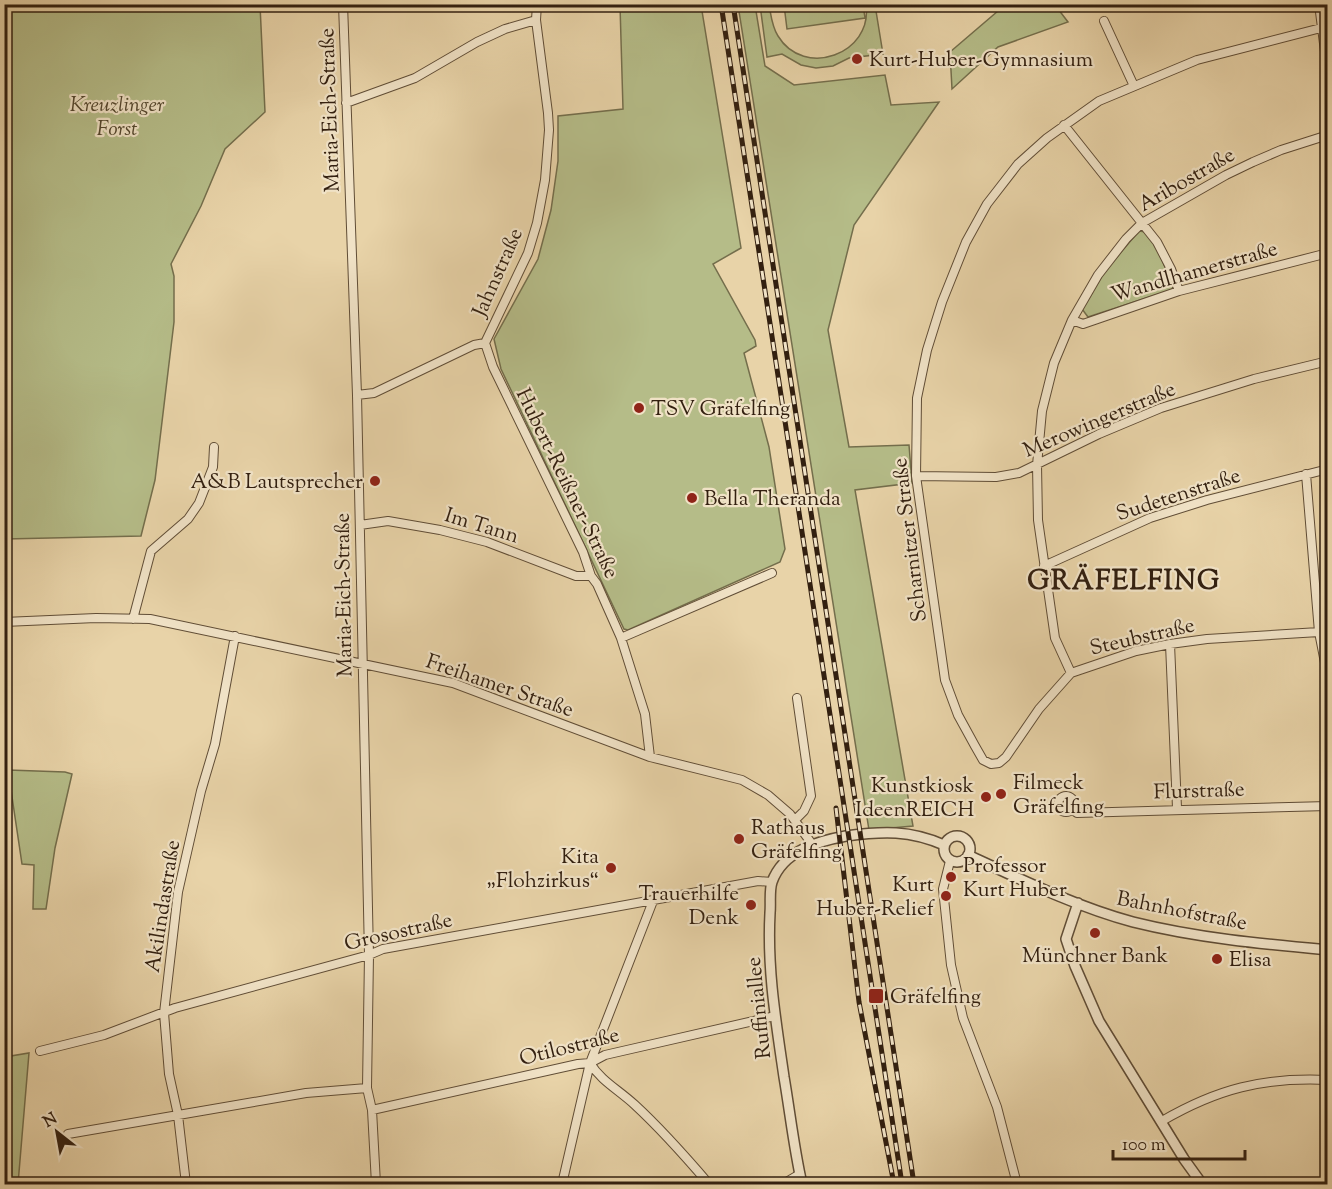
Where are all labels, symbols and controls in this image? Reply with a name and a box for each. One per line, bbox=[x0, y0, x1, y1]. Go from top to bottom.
street label: Maria-Eich-Straße bbox=[313, 27, 349, 193]
place label: Kurt-Huber-Gymnasium bbox=[869, 46, 1093, 76]
marker: Kurt-Huber-Gymnasium bbox=[850, 52, 864, 66]
park label: Kreuzlinger Forst bbox=[70, 91, 165, 145]
street label: Aribostraße bbox=[1133, 141, 1241, 220]
street label: Jahnstraße bbox=[466, 224, 532, 323]
street label: Wandlhamerstraße bbox=[1108, 235, 1282, 311]
street label: Merowingerstraße bbox=[1019, 375, 1181, 467]
street label: Hubert-Reißner-Straße bbox=[507, 384, 625, 584]
place label: TSV Gräfelfing bbox=[651, 395, 790, 425]
marker: TSV Gräfelfing bbox=[632, 401, 646, 415]
street label: Scharnitzer Straße bbox=[886, 456, 936, 624]
street label: Sudetenstraße bbox=[1113, 462, 1245, 530]
place label: A&B Lautsprecher bbox=[191, 468, 363, 498]
marker: A&B Lautsprecher bbox=[368, 474, 382, 488]
place label: Bella Theranda bbox=[704, 485, 841, 515]
marker: Bella Theranda bbox=[685, 491, 699, 505]
street label: Im Tann bbox=[441, 501, 522, 552]
street label: Maria-Eich-Straße bbox=[329, 513, 361, 677]
district label: GRÄFELFING bbox=[1027, 563, 1221, 602]
street label: Steubstraße bbox=[1087, 611, 1198, 665]
street label: Freihamer Straße bbox=[421, 648, 577, 726]
place label: Filmeck Gräfelfing bbox=[1013, 769, 1104, 823]
place label: Kunstkiosk IdeenREICH bbox=[855, 772, 975, 826]
street label: Flurstraße bbox=[1153, 775, 1245, 809]
marker: Filmeck Gräfelfing bbox=[994, 787, 1008, 801]
marker: Kunstkiosk IdeenREICH bbox=[979, 790, 993, 804]
place label: Rathaus Gräfelfing bbox=[751, 814, 842, 868]
marker: Rathaus Gräfelfing bbox=[732, 832, 746, 846]
street label: Akilindastraße bbox=[139, 838, 189, 975]
place label: Kita „Flohzirkus“ bbox=[486, 843, 599, 897]
place label: Professor Kurt Huber bbox=[963, 852, 1067, 906]
marker: Kita „Flohzirkus“ bbox=[604, 861, 618, 875]
marker: Professor Kurt Huber bbox=[944, 870, 958, 884]
place label: Kurt Huber-Relief bbox=[816, 871, 936, 925]
place label: Trauerhilfe Denk bbox=[638, 880, 740, 934]
street label: Bahnhofstraße bbox=[1114, 885, 1249, 939]
marker: Kurt Huber-Relief bbox=[939, 889, 953, 903]
marker: Trauerhilfe Denk bbox=[744, 898, 758, 912]
street label: Grosostraße bbox=[341, 906, 455, 960]
marker: Münchner Bank bbox=[1088, 926, 1102, 940]
place label: Münchner Bank bbox=[1022, 942, 1169, 972]
place label: Elisa bbox=[1229, 946, 1272, 976]
marker: Elisa bbox=[1210, 952, 1224, 966]
street label: Ruffiniallee bbox=[740, 955, 780, 1060]
place label: Gräfelfing bbox=[890, 983, 981, 1013]
marker: Gräfelfing bbox=[867, 987, 885, 1005]
street label: Otilostraße bbox=[516, 1021, 623, 1075]
north arrow bbox=[27, 1102, 87, 1162]
text: N bbox=[39, 1108, 62, 1134]
scale bar bbox=[1113, 1123, 1245, 1161]
text: 100 m bbox=[1122, 1133, 1166, 1159]

